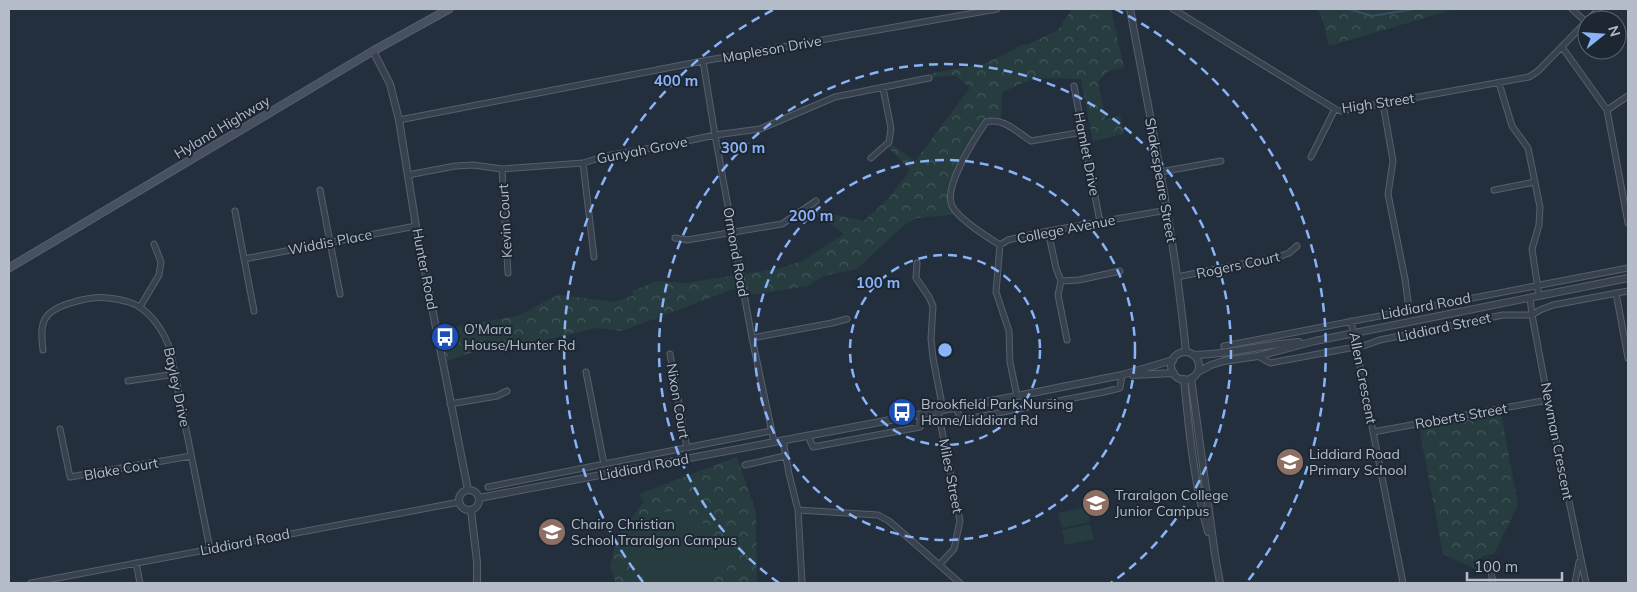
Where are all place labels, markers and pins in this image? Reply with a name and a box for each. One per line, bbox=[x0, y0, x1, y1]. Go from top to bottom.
place label: O'Mara House/Hunter Rd bbox=[464, 320, 576, 354]
bus stop icon: O'Mara House/Hunter Rd bbox=[430, 322, 460, 352]
centre of rings bbox=[936, 341, 954, 359]
place label: Brookfield Park Nursing Home/Liddiard Rd bbox=[921, 395, 1073, 429]
bus stop icon: Brookfield Park Nursing Home/Liddiard Rd bbox=[887, 397, 917, 427]
place label: Liddiard Road Primary School bbox=[1309, 445, 1407, 479]
school or university icon: Liddiard Road Primary School bbox=[1275, 447, 1305, 477]
place label: Traralgon College Junior Campus bbox=[1115, 486, 1228, 520]
school or university icon: Traralgon College Junior Campus bbox=[1081, 488, 1111, 518]
place label: Chairo Christian School Traralgon Campus bbox=[571, 515, 737, 549]
school or university icon: Chairo Christian School Traralgon Campus bbox=[537, 517, 567, 547]

